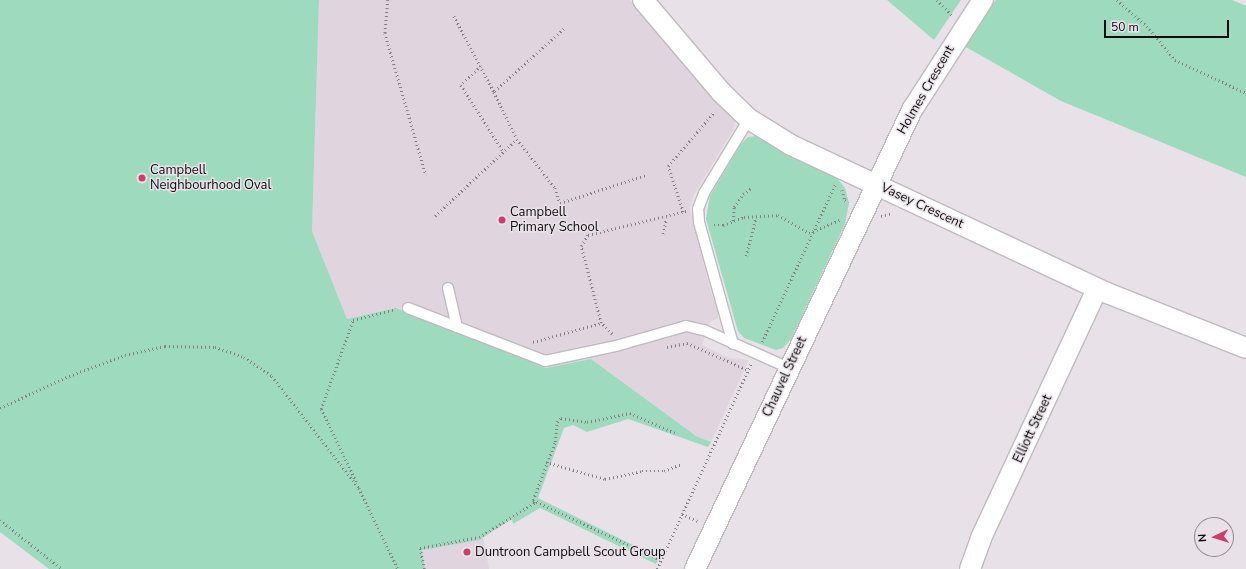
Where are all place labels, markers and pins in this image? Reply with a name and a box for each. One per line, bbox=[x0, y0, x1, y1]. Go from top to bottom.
place label: Campbell Neighbourhood Oval bbox=[150, 163, 271, 194]
marker: Campbell Neighbourhood Oval bbox=[137, 173, 147, 183]
place label: Campbell Primary School bbox=[510, 205, 599, 236]
marker: Campbell Primary School bbox=[497, 215, 507, 225]
place label: Duntroon Campbell Scout Group bbox=[475, 544, 666, 560]
marker: Duntroon Campbell Scout Group bbox=[462, 547, 472, 557]

